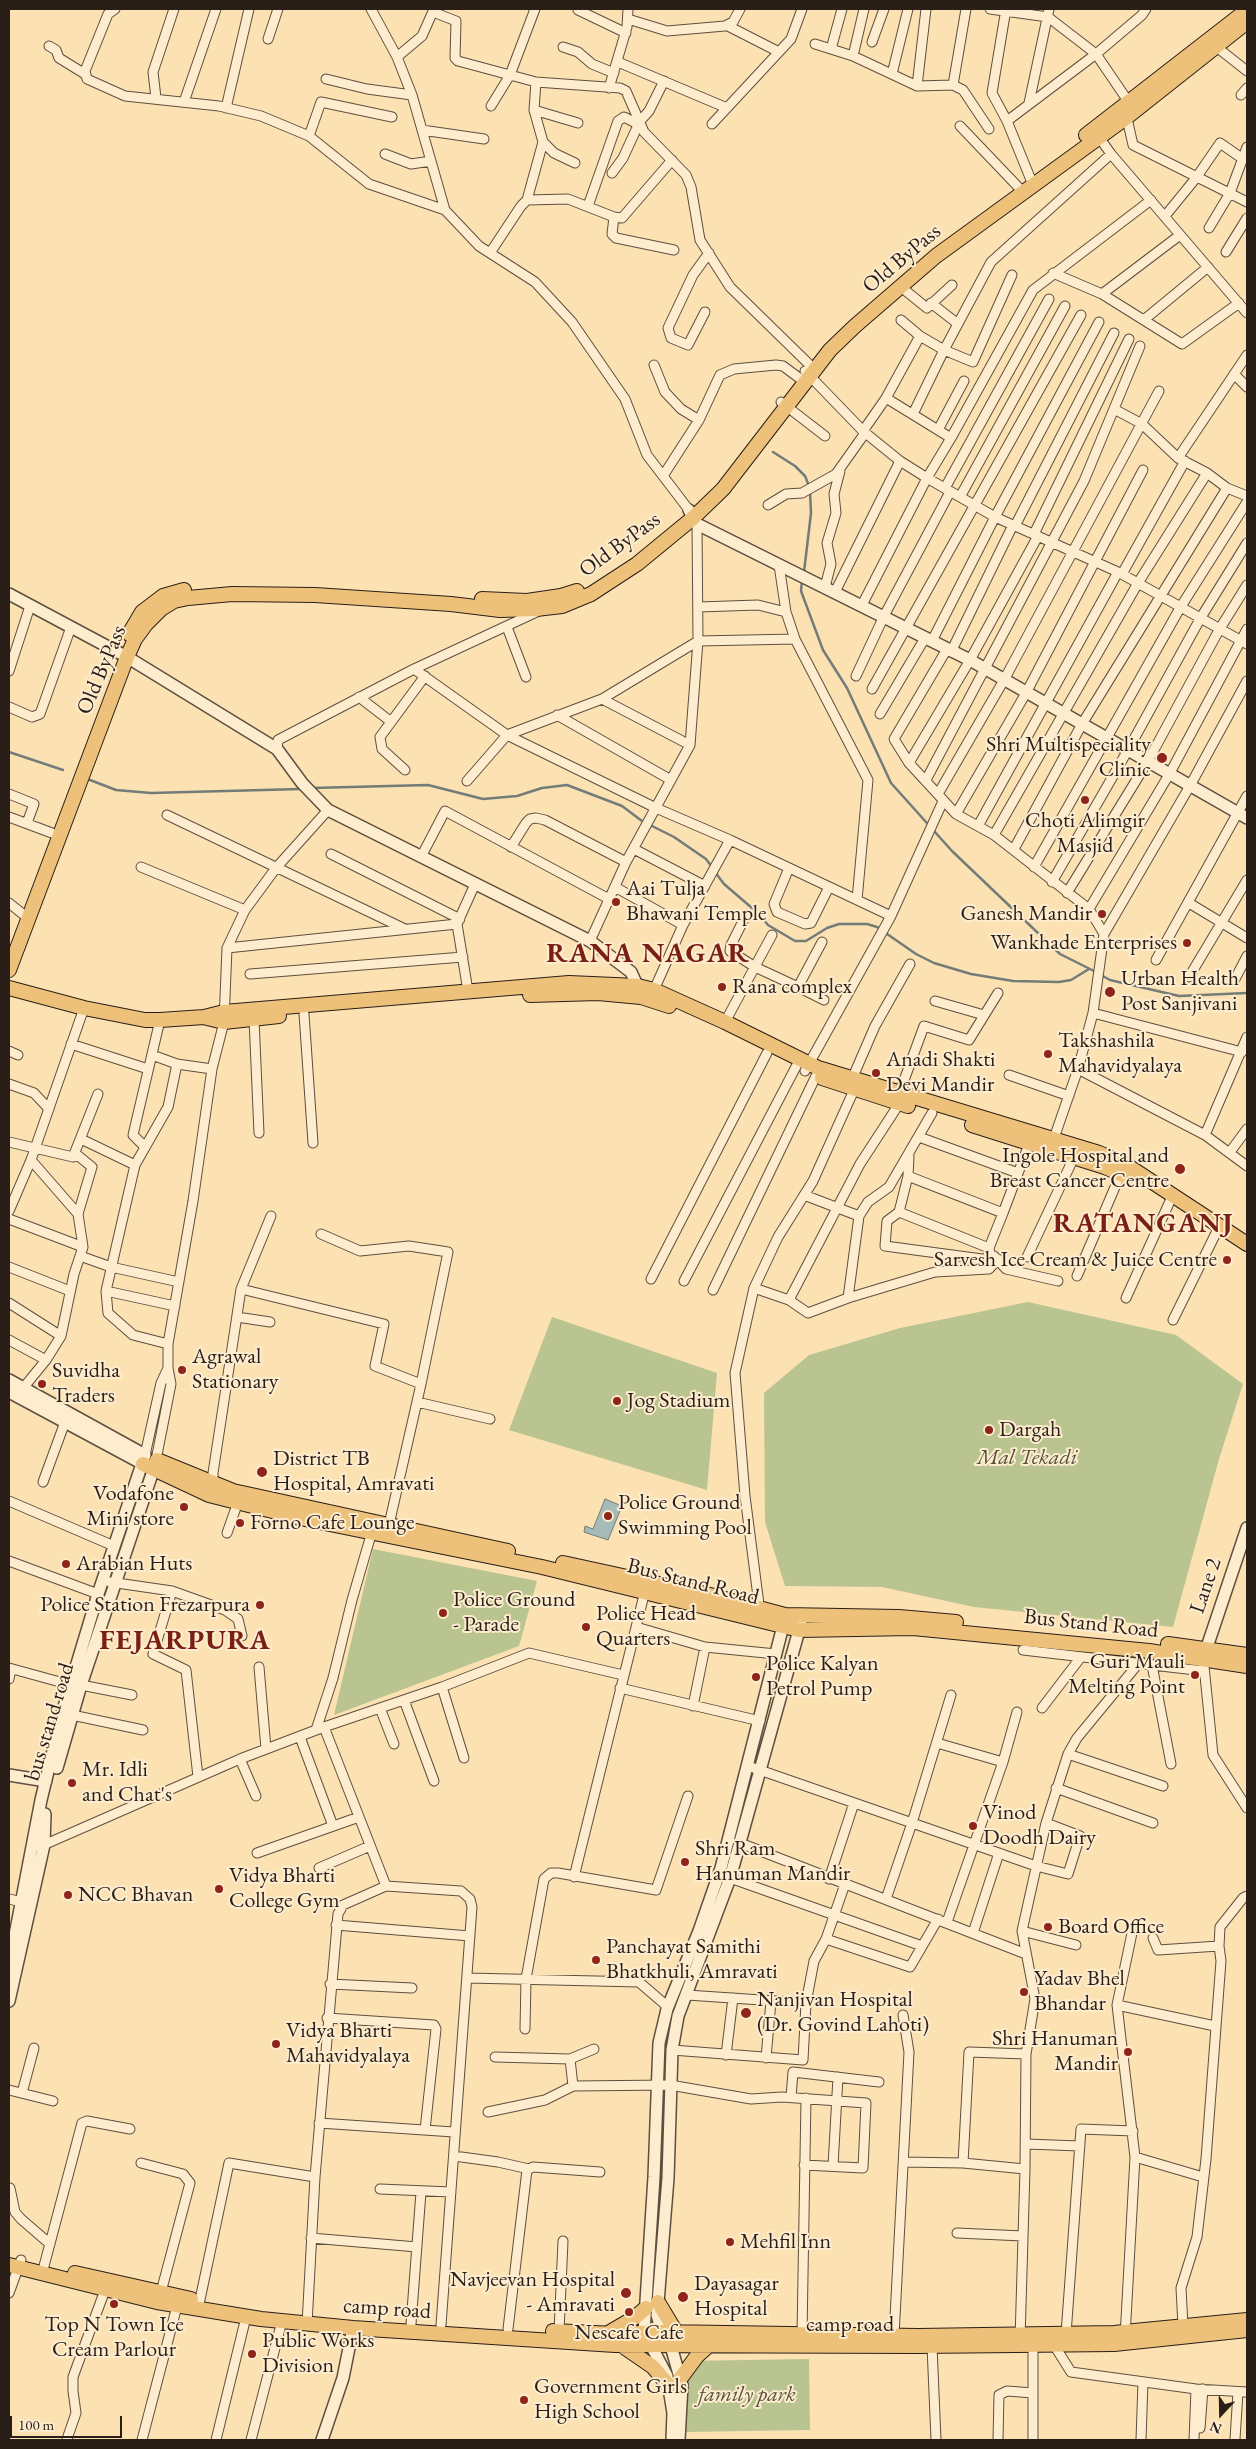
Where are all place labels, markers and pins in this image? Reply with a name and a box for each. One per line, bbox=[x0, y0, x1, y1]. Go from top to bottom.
place label: Shri Multispeciality Clinic bbox=[986, 732, 1151, 784]
marker: Shri Multispeciality Clinic bbox=[1155, 751, 1169, 765]
marker: Choti Alimgir Masjid bbox=[1079, 794, 1091, 806]
place label: Choti Alimgir Masjid bbox=[1025, 808, 1145, 859]
place label: Aai Tulja Bhawani Temple bbox=[626, 876, 767, 928]
marker: Aai Tulja Bhawani Temple bbox=[610, 896, 622, 908]
place label: Ganesh Mandir bbox=[961, 901, 1092, 927]
marker: Ganesh Mandir bbox=[1096, 908, 1108, 920]
place label: Wankhade Enterprises bbox=[990, 930, 1177, 956]
marker: Wankhade Enterprises bbox=[1181, 937, 1193, 949]
place label: Urban Health Post Sanjivani bbox=[1121, 966, 1239, 1018]
place label: Rana complex bbox=[732, 974, 852, 1000]
marker: Rana complex bbox=[716, 981, 728, 993]
marker: Urban Health Post Sanjivani bbox=[1103, 985, 1117, 999]
place label: Takshashila Mahavidyalaya bbox=[1058, 1028, 1182, 1080]
place label: Anadi Shakti Devi Mandir bbox=[886, 1047, 995, 1098]
marker: Takshashila Mahavidyalaya bbox=[1042, 1048, 1054, 1060]
marker: Anadi Shakti Devi Mandir bbox=[870, 1067, 882, 1079]
place label: Ingole Hospital and Breast Cancer Centre bbox=[989, 1143, 1169, 1194]
marker: Ingole Hospital and Breast Cancer Centre bbox=[1173, 1162, 1187, 1176]
place label: Sarvesh Ice Cream & Juice Centre bbox=[934, 1247, 1217, 1273]
marker: Sarvesh Ice Cream & Juice Centre bbox=[1221, 1254, 1233, 1266]
place label: Agrawal Stationary bbox=[192, 1344, 278, 1395]
place label: Suvidha Traders bbox=[52, 1358, 120, 1410]
marker: Agrawal Stationary bbox=[176, 1364, 188, 1376]
marker: Suvidha Traders bbox=[36, 1378, 48, 1390]
place label: Jog Stadium bbox=[627, 1388, 730, 1414]
marker: Jog Stadium bbox=[611, 1395, 623, 1407]
place label: Dargah bbox=[999, 1417, 1061, 1443]
marker: Dargah bbox=[983, 1424, 995, 1436]
place label: District TB Hospital, Amravati bbox=[273, 1446, 434, 1498]
marker: District TB Hospital, Amravati bbox=[255, 1465, 269, 1479]
place label: Vodafone Mini store bbox=[87, 1481, 174, 1532]
place label: Police Ground Swimming Pool bbox=[618, 1490, 752, 1542]
marker: Vodafone Mini store bbox=[178, 1501, 190, 1513]
place label: Forno Cafe Lounge bbox=[250, 1510, 415, 1536]
marker: Police Ground Swimming Pool bbox=[602, 1510, 614, 1522]
marker: Forno Cafe Lounge bbox=[234, 1517, 246, 1529]
place label: Arabian Huts bbox=[76, 1551, 192, 1577]
marker: Arabian Huts bbox=[60, 1558, 72, 1570]
place label: Police Ground - Parade bbox=[453, 1587, 575, 1638]
place label: Police Station Frezarpura bbox=[40, 1592, 250, 1618]
marker: Police Station Frezarpura bbox=[254, 1599, 266, 1611]
place label: Police Head Quarters bbox=[596, 1601, 696, 1652]
marker: Police Ground - Parade bbox=[437, 1607, 449, 1619]
marker: Police Head Quarters bbox=[580, 1621, 592, 1633]
place label: Guri Mauli Melting Point bbox=[1068, 1649, 1185, 1700]
place label: Police Kalyan Petrol Pump bbox=[766, 1651, 879, 1702]
marker: Guri Mauli Melting Point bbox=[1189, 1669, 1201, 1681]
marker: Police Kalyan Petrol Pump bbox=[750, 1671, 762, 1683]
place label: Mr. Idli and Chat's bbox=[82, 1757, 172, 1808]
marker: Mr. Idli and Chat's bbox=[66, 1777, 78, 1789]
place label: Vinod Doodh Dairy bbox=[983, 1800, 1096, 1852]
marker: Vinod Doodh Dairy bbox=[967, 1820, 979, 1832]
place label: Shri Ram Hanuman Mandir bbox=[695, 1836, 850, 1888]
marker: Shri Ram Hanuman Mandir bbox=[679, 1856, 691, 1868]
place label: Vidya Bharti College Gym bbox=[229, 1863, 340, 1914]
place label: NCC Bhavan bbox=[78, 1882, 193, 1908]
marker: Vidya Bharti College Gym bbox=[213, 1883, 225, 1895]
marker: NCC Bhavan bbox=[62, 1889, 74, 1901]
place label: Board Office bbox=[1058, 1914, 1164, 1940]
marker: Board Office bbox=[1042, 1921, 1054, 1933]
place label: Panchayat Samithi Bhatkhuli, Amravati bbox=[606, 1934, 778, 1985]
marker: Panchayat Samithi Bhatkhuli, Amravati bbox=[590, 1954, 602, 1966]
place label: Yadav Bhel Bhandar bbox=[1034, 1966, 1125, 2018]
marker: Yadav Bhel Bhandar bbox=[1018, 1986, 1030, 1998]
place label: Nanjivan Hospital (Dr. Govind Lahoti) bbox=[757, 1987, 929, 2038]
marker: Nanjivan Hospital (Dr. Govind Lahoti) bbox=[739, 2006, 753, 2020]
place label: Vidya Bharti Mahavidyalaya bbox=[286, 2018, 410, 2070]
place label: Shri Hanuman Mandir bbox=[992, 2026, 1118, 2078]
marker: Vidya Bharti Mahavidyalaya bbox=[270, 2038, 282, 2050]
marker: Shri Hanuman Mandir bbox=[1122, 2046, 1134, 2058]
place label: Mehfil Inn bbox=[740, 2229, 831, 2255]
marker: Mehfil Inn bbox=[724, 2236, 736, 2248]
place label: Navjeevan Hospital - Amravati bbox=[450, 2267, 615, 2318]
place label: Dayasagar Hospital bbox=[694, 2271, 779, 2322]
marker: Navjeevan Hospital - Amravati bbox=[619, 2286, 633, 2300]
marker: Dayasagar Hospital bbox=[676, 2290, 690, 2304]
marker: Top N Town Ice Cream Parlour bbox=[108, 2298, 120, 2310]
marker: Nescafe Cafe bbox=[623, 2306, 635, 2318]
place label: Top N Town Ice Cream Parlour bbox=[44, 2312, 184, 2364]
place label: Nescafe Cafe bbox=[574, 2320, 684, 2346]
place label: Public Works Division bbox=[262, 2328, 374, 2380]
marker: Public Works Division bbox=[246, 2348, 258, 2360]
place label: Government Girls High School bbox=[534, 2374, 687, 2426]
marker: Government Girls High School bbox=[518, 2394, 530, 2406]

